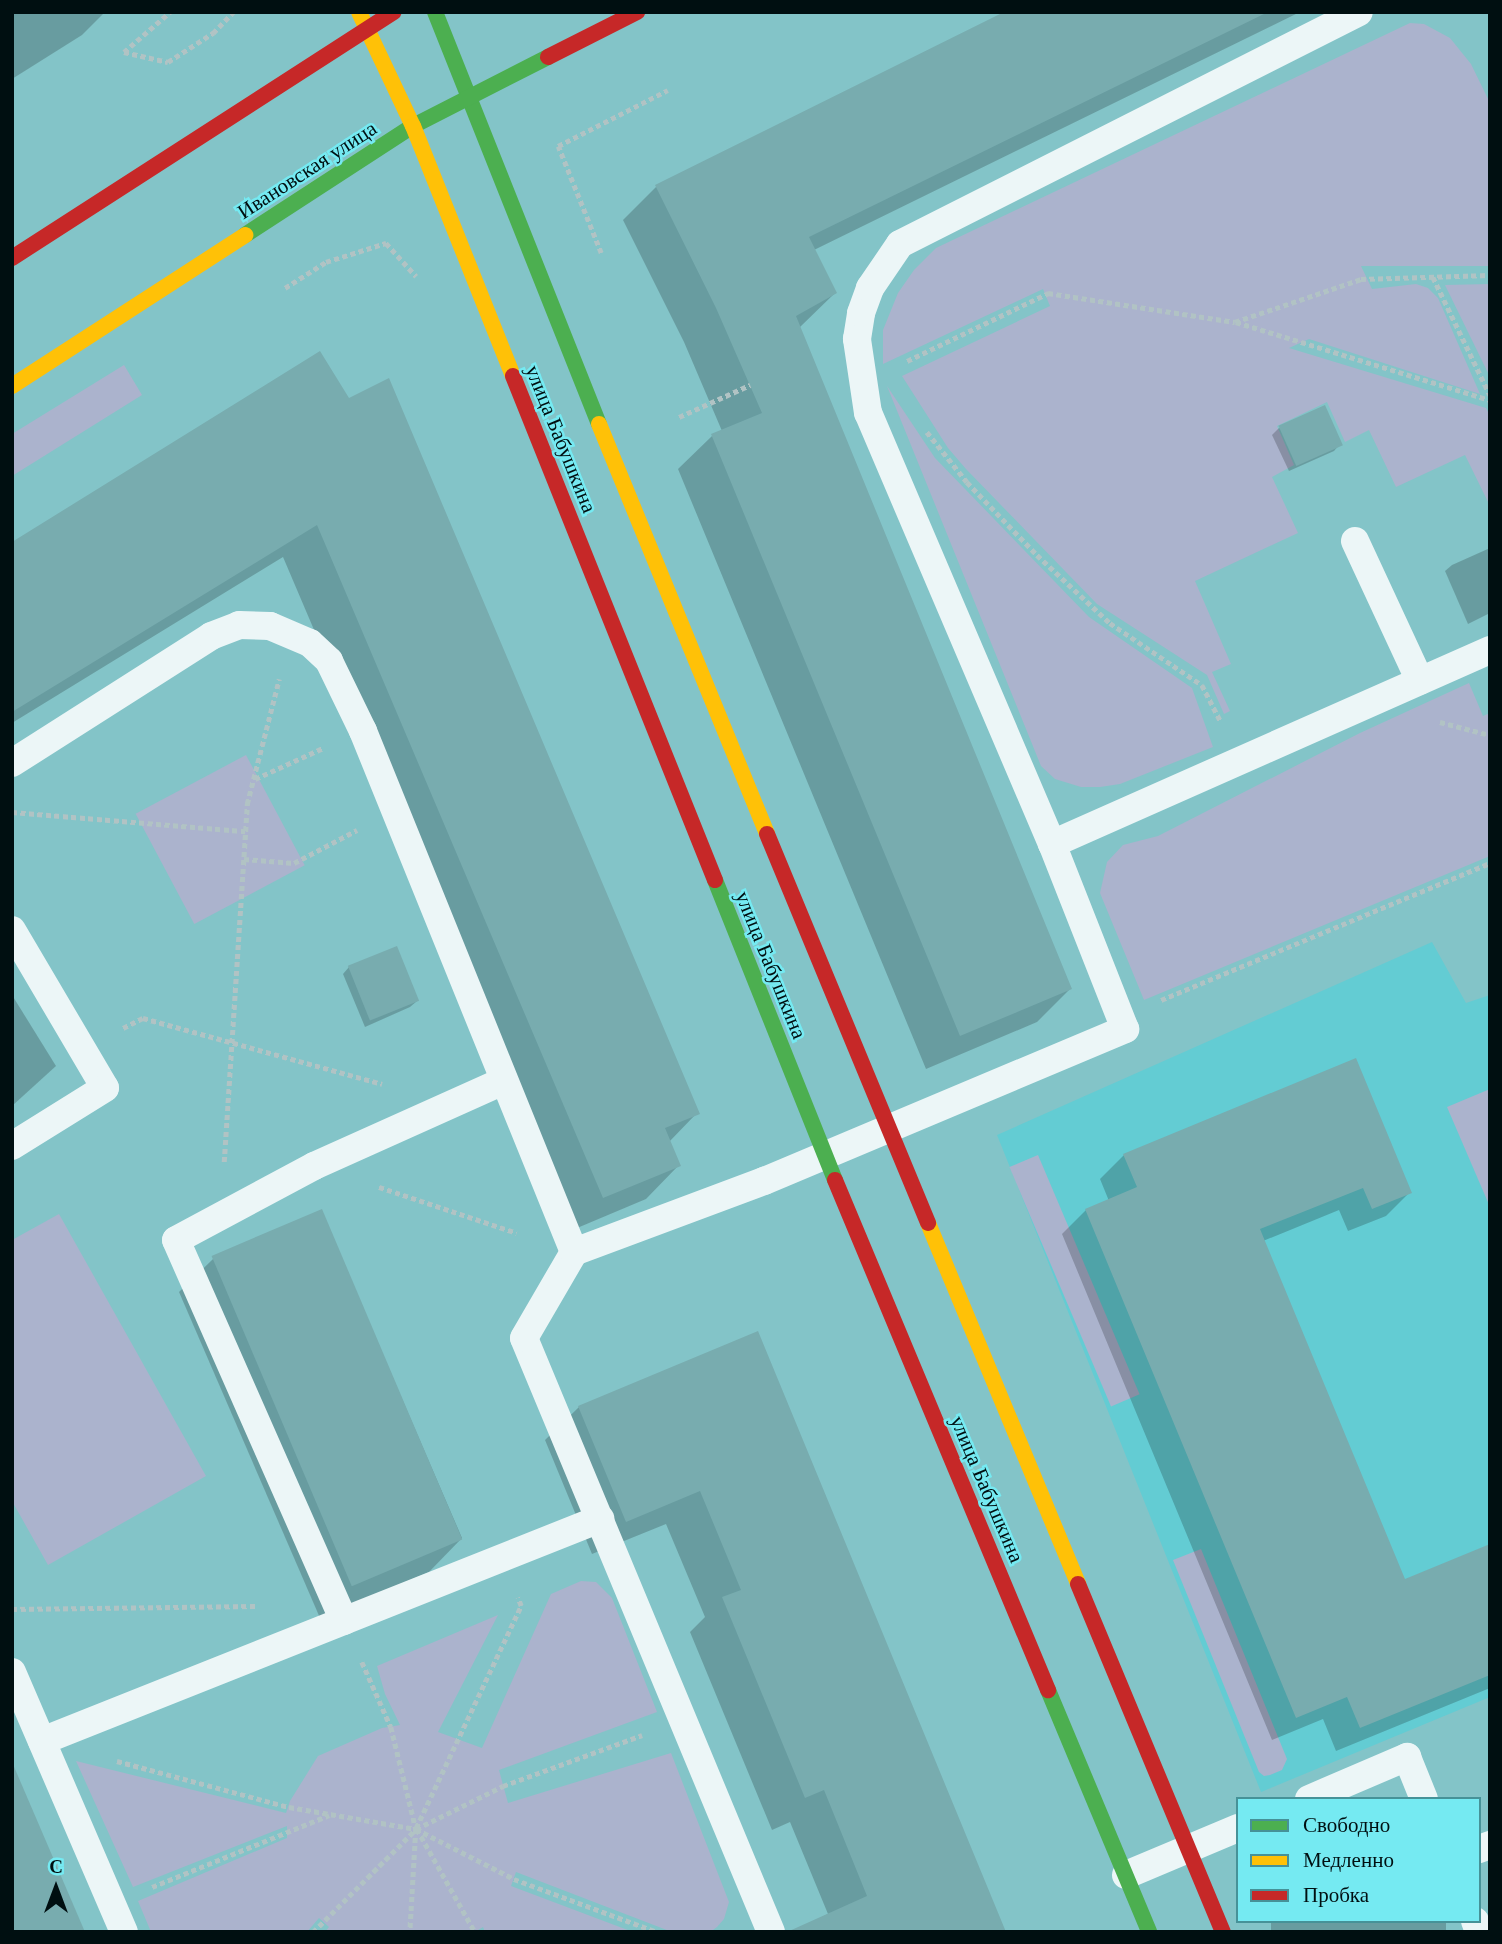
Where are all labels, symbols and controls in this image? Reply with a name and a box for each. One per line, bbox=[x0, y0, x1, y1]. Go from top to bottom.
street label: Ивановская улица bbox=[233, 116, 381, 224]
street label: улица Бабушкина bbox=[520, 361, 602, 517]
street label: улица Бабушкина bbox=[730, 887, 812, 1043]
street label: улица Бабушкина bbox=[945, 1412, 1029, 1566]
legend bbox=[1236, 1797, 1481, 1923]
text: Свободно bbox=[1303, 1813, 1390, 1837]
text: Медленно bbox=[1303, 1848, 1394, 1872]
north arrow bbox=[21, 1853, 91, 1923]
text: С bbox=[49, 1856, 63, 1877]
text: Пробка bbox=[1303, 1883, 1369, 1907]

